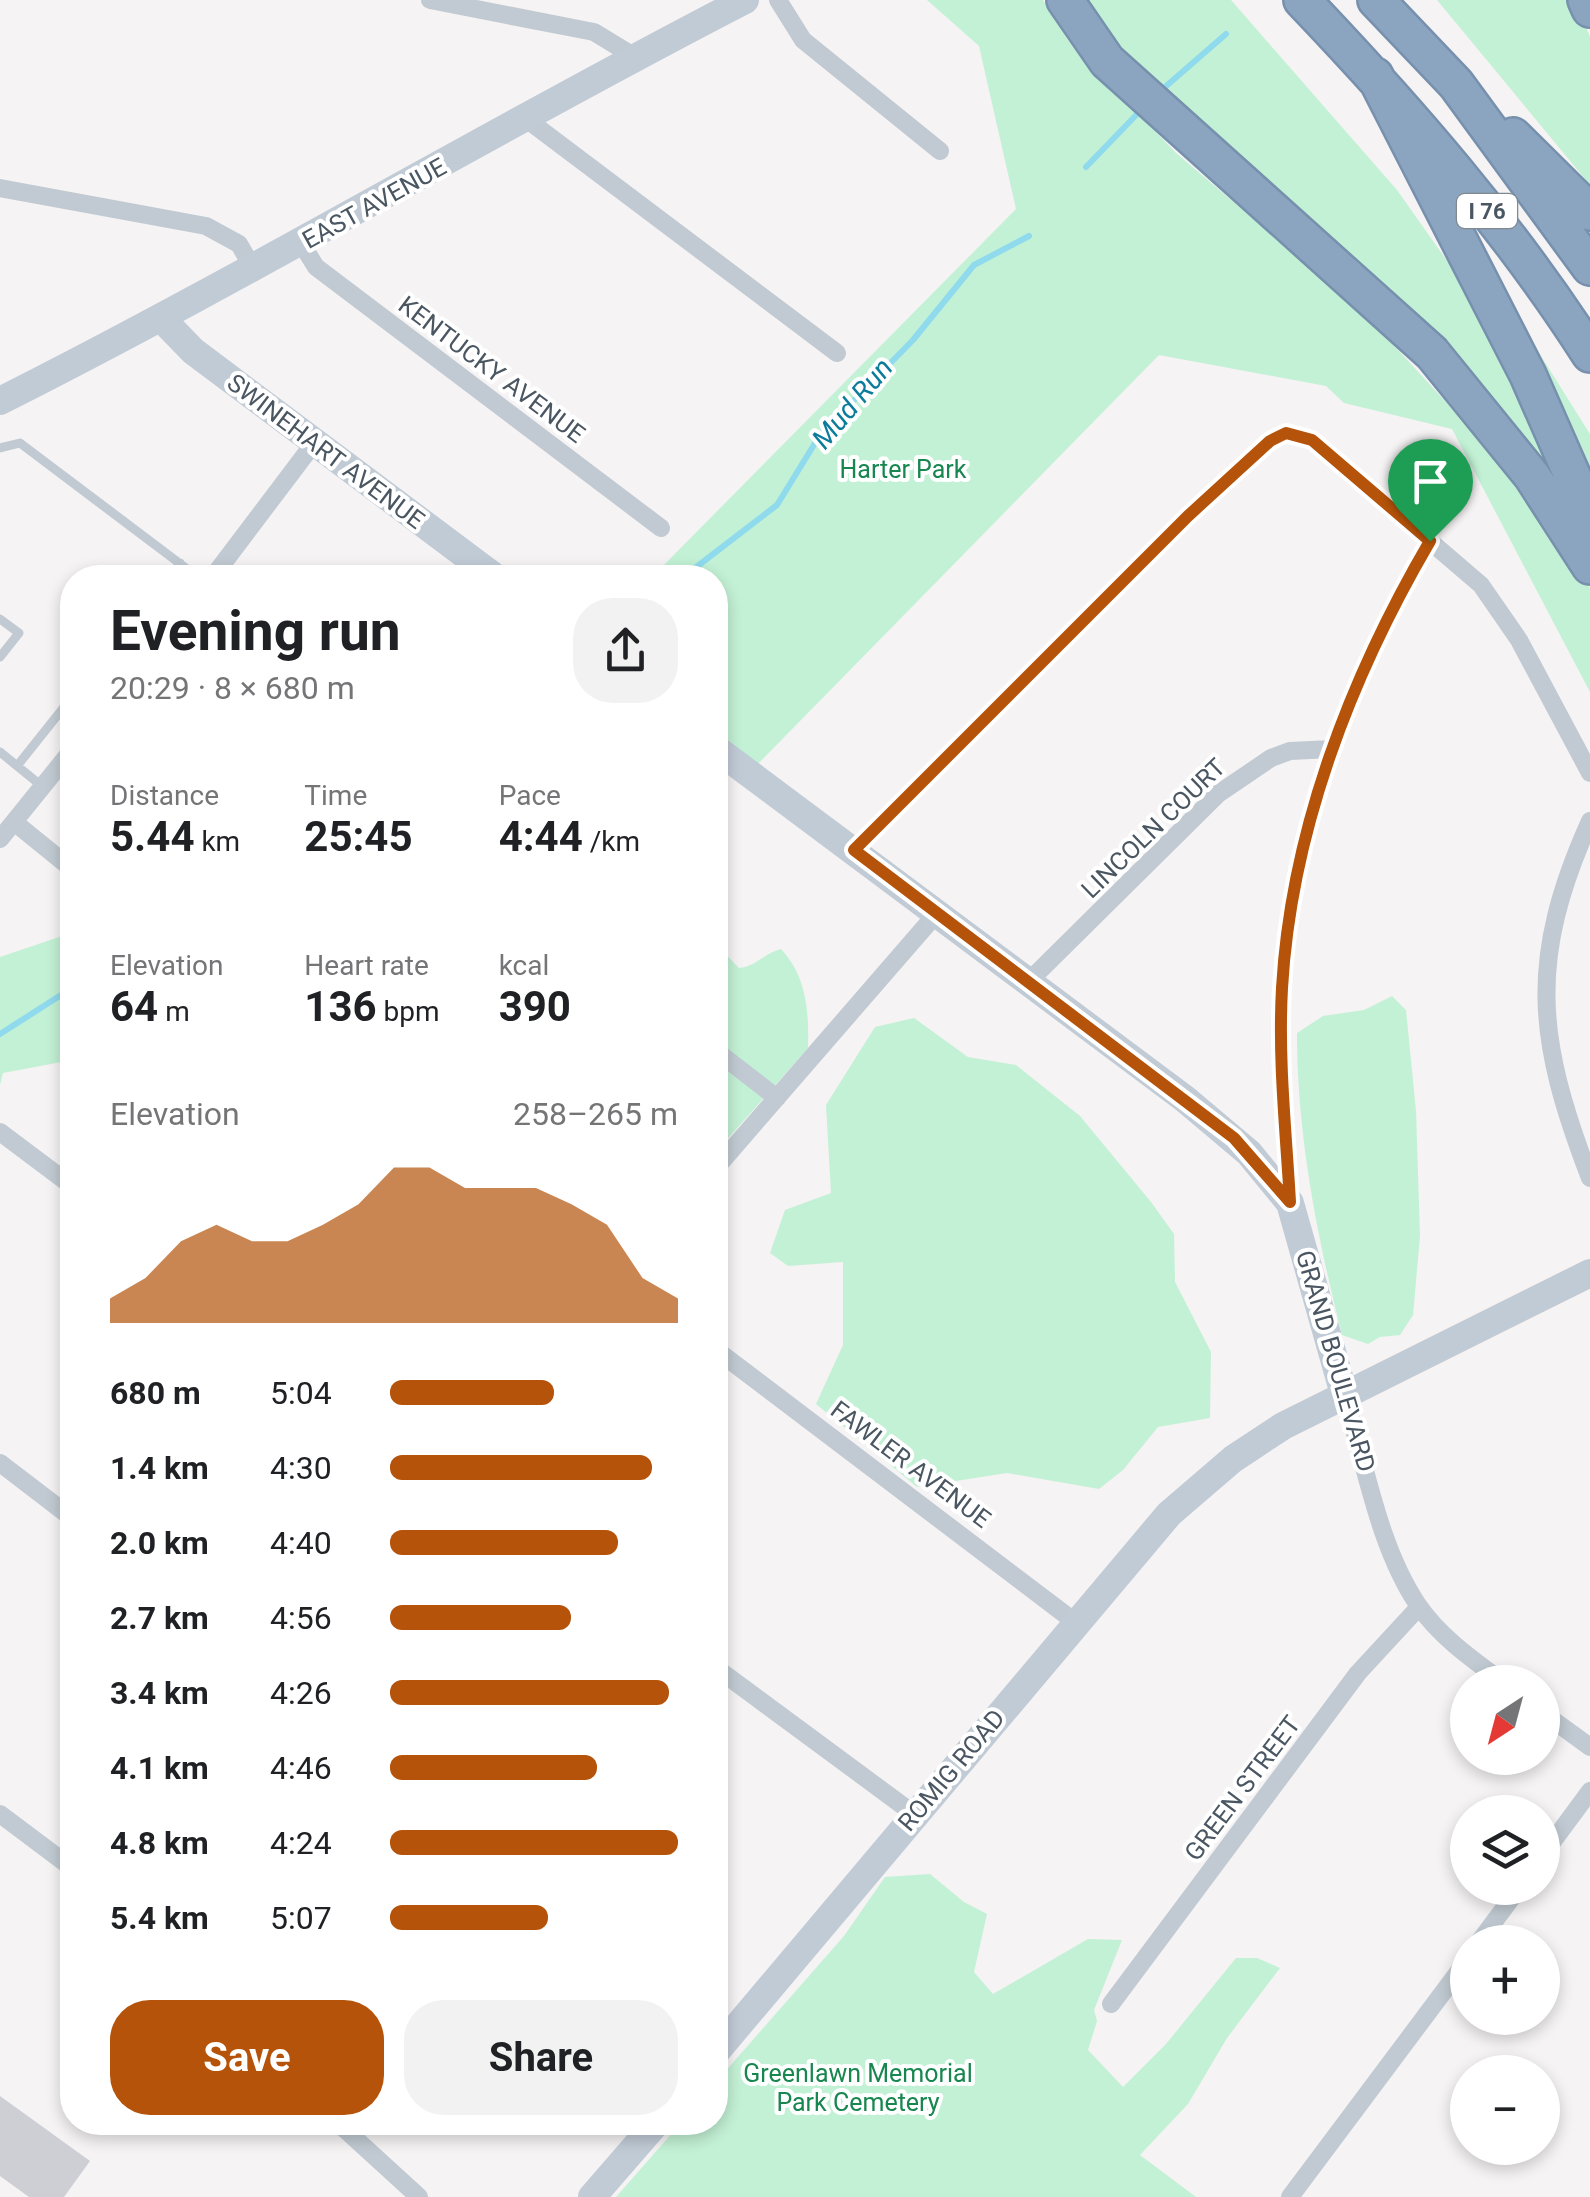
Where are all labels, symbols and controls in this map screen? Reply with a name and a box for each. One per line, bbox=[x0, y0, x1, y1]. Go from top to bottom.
street label: EAST AVENUE bbox=[297, 152, 451, 255]
road number: I 76 bbox=[1457, 194, 1517, 228]
street label: KENTUCKY AVENUE bbox=[393, 290, 590, 449]
water label: Mud Run bbox=[805, 352, 900, 455]
street label: SWINEHART AVENUE bbox=[222, 368, 430, 535]
pin bbox=[1388, 439, 1473, 542]
icon: arrive bbox=[1403, 454, 1458, 509]
park label: Harter Park bbox=[839, 455, 967, 484]
button: share bbox=[573, 598, 678, 703]
text: Evening run bbox=[110, 599, 401, 663]
text: 20:29 · 8 × 680 m bbox=[110, 669, 355, 707]
street label: LINCOLN COURT bbox=[1076, 753, 1231, 904]
text: Distance bbox=[110, 779, 219, 812]
text: Time bbox=[304, 779, 367, 812]
text: Pace bbox=[499, 779, 561, 812]
text: 5.44 bbox=[110, 812, 194, 861]
text: 25:45 bbox=[304, 812, 413, 861]
text: 4:44 bbox=[499, 812, 583, 861]
text: km bbox=[194, 825, 240, 858]
text: /km bbox=[583, 825, 640, 858]
text: Elevation bbox=[110, 949, 223, 982]
text: Heart rate bbox=[304, 949, 429, 982]
text: kcal bbox=[499, 949, 549, 982]
text: 64 bbox=[110, 982, 158, 1031]
text: 136 bbox=[304, 982, 377, 1031]
text: 390 bbox=[499, 982, 571, 1031]
text: m bbox=[158, 995, 190, 1028]
text: bpm bbox=[377, 995, 440, 1028]
text: Elevation bbox=[110, 1095, 240, 1133]
text: 258–265 m bbox=[513, 1095, 678, 1133]
street label: GRAND BOULEVARD bbox=[1290, 1247, 1381, 1475]
text: 680 m bbox=[110, 1374, 201, 1412]
text: 5:04 bbox=[270, 1374, 332, 1412]
street label: FAWLER AVENUE bbox=[825, 1395, 996, 1534]
text: 1.4 km bbox=[110, 1449, 209, 1487]
text: 4:30 bbox=[270, 1449, 332, 1487]
text: 2.0 km bbox=[110, 1524, 209, 1562]
text: 4:40 bbox=[270, 1524, 332, 1562]
text: 2.7 km bbox=[110, 1599, 209, 1637]
text: 4:56 bbox=[270, 1599, 332, 1637]
north arrow bbox=[1450, 1665, 1560, 1775]
map controls bbox=[1450, 1665, 1560, 2165]
text: 3.4 km bbox=[110, 1674, 209, 1712]
text: 4:26 bbox=[270, 1674, 332, 1712]
street label: ROMIG ROAD bbox=[892, 1704, 1011, 1837]
street label: GREEN STREET bbox=[1179, 1710, 1306, 1866]
text: 4.1 km bbox=[110, 1749, 209, 1787]
text: 4:46 bbox=[270, 1749, 332, 1787]
button: layers bbox=[1450, 1795, 1560, 1905]
text: 4.8 km bbox=[110, 1824, 209, 1862]
text: 4:24 bbox=[270, 1824, 332, 1862]
text: 5.4 km bbox=[110, 1899, 209, 1937]
text: 5:07 bbox=[270, 1899, 332, 1937]
button: + bbox=[1450, 1925, 1560, 2035]
button: Save bbox=[110, 2000, 384, 2115]
button: Share bbox=[404, 2000, 678, 2115]
button: − bbox=[1450, 2055, 1560, 2165]
park label: Greenlawn Memorial Park Cemetery bbox=[743, 2059, 973, 2117]

